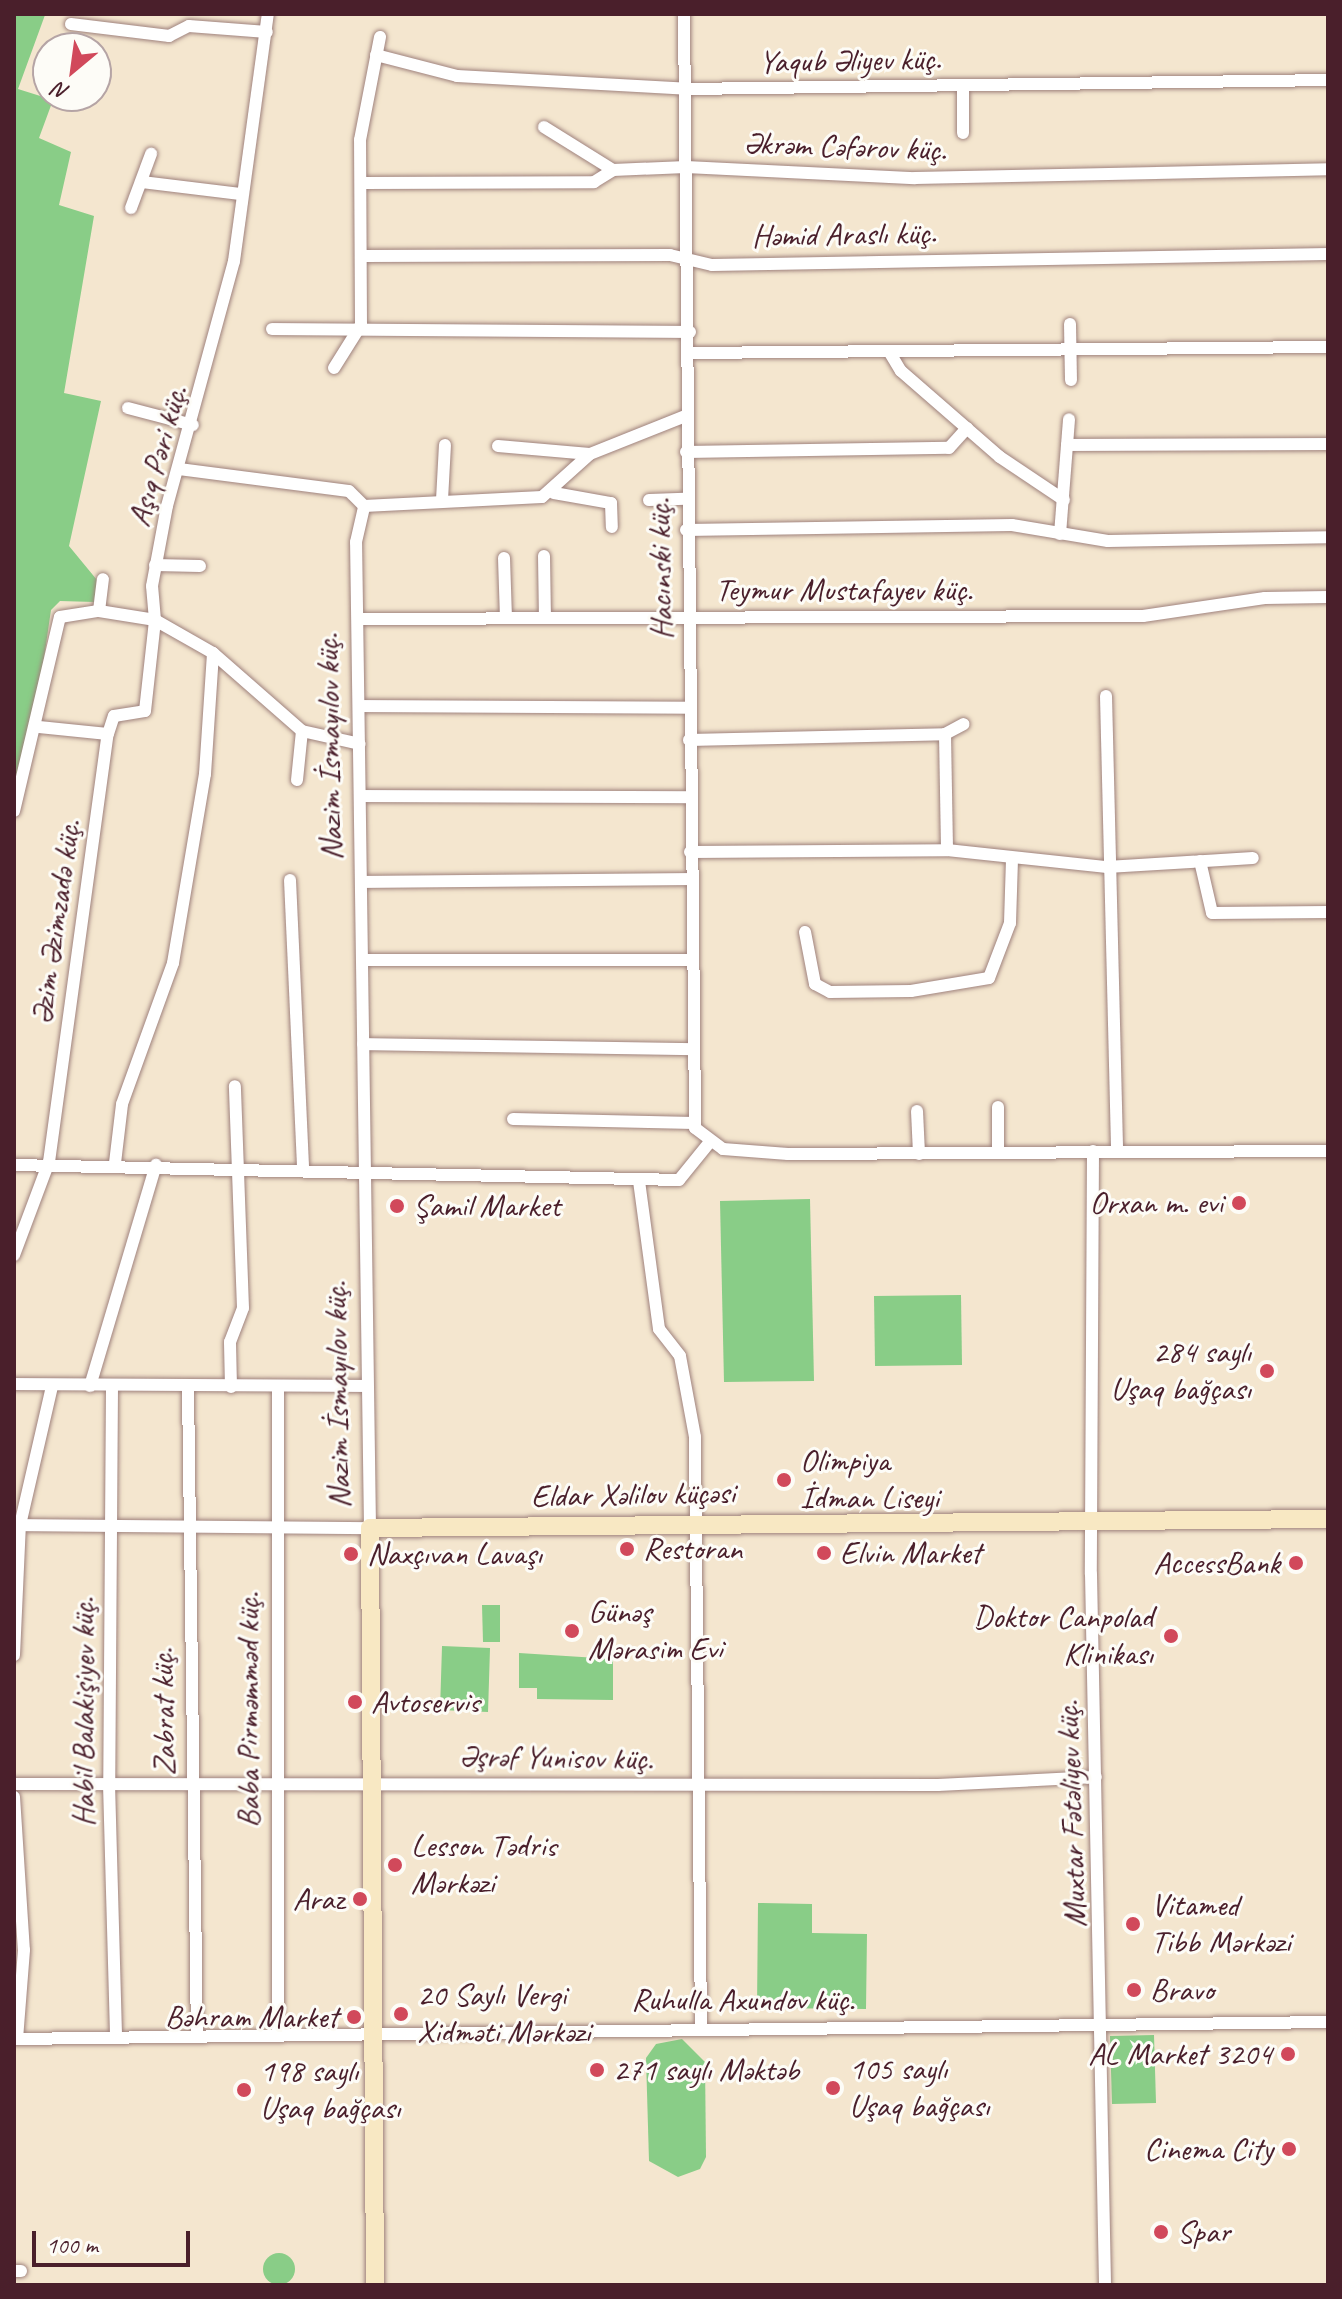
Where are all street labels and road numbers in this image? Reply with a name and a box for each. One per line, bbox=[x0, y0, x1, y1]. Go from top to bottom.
street label: Yaqub Əliyev küç. bbox=[759, 40, 941, 82]
street label: Əkrəm Cəfərov küç. bbox=[743, 124, 947, 170]
street label: Həmid Araslı küç. bbox=[751, 214, 937, 256]
street label: Aşıq Pəri küç. bbox=[120, 381, 196, 531]
street label: Hacınski küç. bbox=[641, 498, 681, 640]
street label: Teymur Mustafayev küç. bbox=[716, 571, 972, 609]
street label: Nazim İsmayılov küç. bbox=[309, 633, 351, 861]
street label: Əzim Əzimzadə küç. bbox=[23, 817, 89, 1027]
street label: Nazim İsmayılov küç. bbox=[317, 1281, 359, 1509]
street label: Eldar Xəlilov küçəsi bbox=[531, 1474, 735, 1516]
street label: Baba Pirməmməd küç. bbox=[230, 1591, 268, 1829]
street label: Habil Balakişiyev küç. bbox=[65, 1597, 103, 1827]
street label: Zabrat küç. bbox=[144, 1648, 184, 1776]
street label: Muxtar Fətəliyev küç. bbox=[1049, 1700, 1095, 1928]
street label: Əşrəf Yunisov küç. bbox=[459, 1737, 653, 1779]
street label: Ruhulla Axundov küç. bbox=[631, 1981, 855, 2019]

